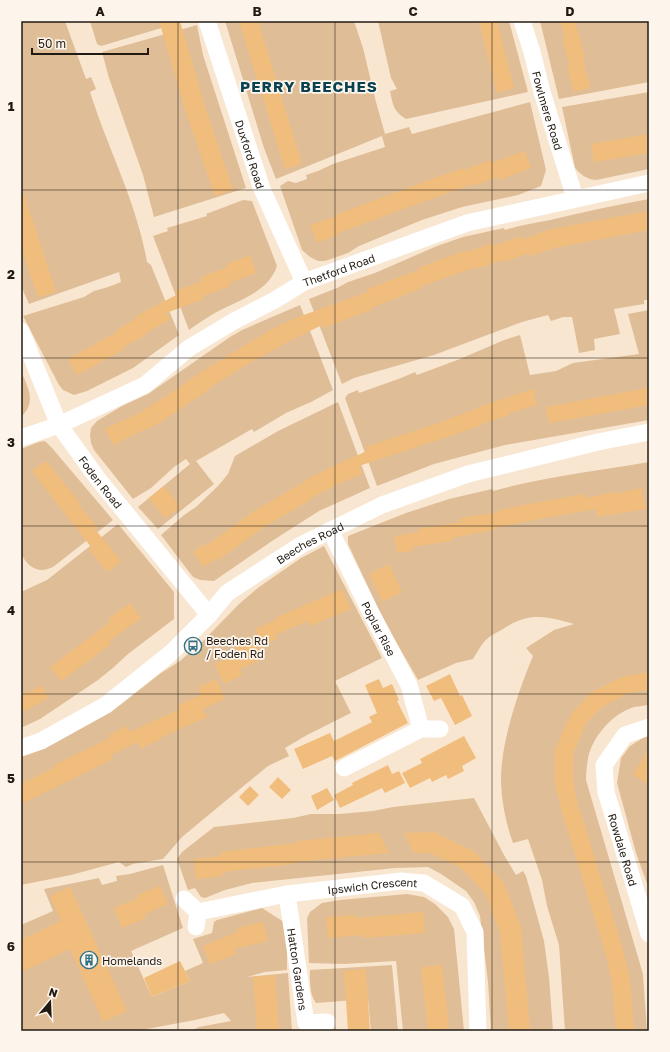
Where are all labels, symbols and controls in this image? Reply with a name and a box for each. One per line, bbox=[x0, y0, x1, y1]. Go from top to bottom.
text: A bbox=[95, 3, 105, 19]
text: B bbox=[252, 3, 262, 19]
text: C bbox=[408, 3, 418, 19]
text: D bbox=[565, 3, 575, 19]
scale bar bbox=[32, 30, 148, 56]
text: 50 m bbox=[38, 36, 66, 51]
street label: Fowlmere Road bbox=[530, 69, 566, 151]
district label: PERRY BEECHES bbox=[240, 77, 378, 95]
text: 1 bbox=[8, 98, 15, 114]
street label: Duxford Road bbox=[233, 118, 268, 190]
street label: Thetford Road bbox=[301, 250, 376, 288]
text: 2 bbox=[7, 266, 15, 282]
text: 3 bbox=[7, 434, 15, 450]
street label: Foden Road bbox=[77, 453, 125, 510]
street label: Beeches Road bbox=[274, 519, 345, 566]
street label: Poplar Rise bbox=[360, 599, 399, 658]
text: 4 bbox=[7, 602, 15, 618]
place label: Beeches Rd / Foden Rd bbox=[206, 634, 268, 660]
bus stop icon: Beeches Rd / Foden Rd bbox=[183, 636, 203, 656]
text: 5 bbox=[7, 770, 15, 786]
street label: Rowdale Road bbox=[606, 812, 641, 887]
street label: Ipswich Crescent bbox=[327, 874, 418, 896]
street label: Hatton Gardens bbox=[286, 927, 311, 1011]
text: 6 bbox=[7, 938, 15, 954]
building icon: Homelands bbox=[79, 950, 99, 970]
place label: Homelands bbox=[102, 954, 162, 967]
north arrow bbox=[30, 982, 70, 1022]
text: N bbox=[47, 985, 59, 1000]

